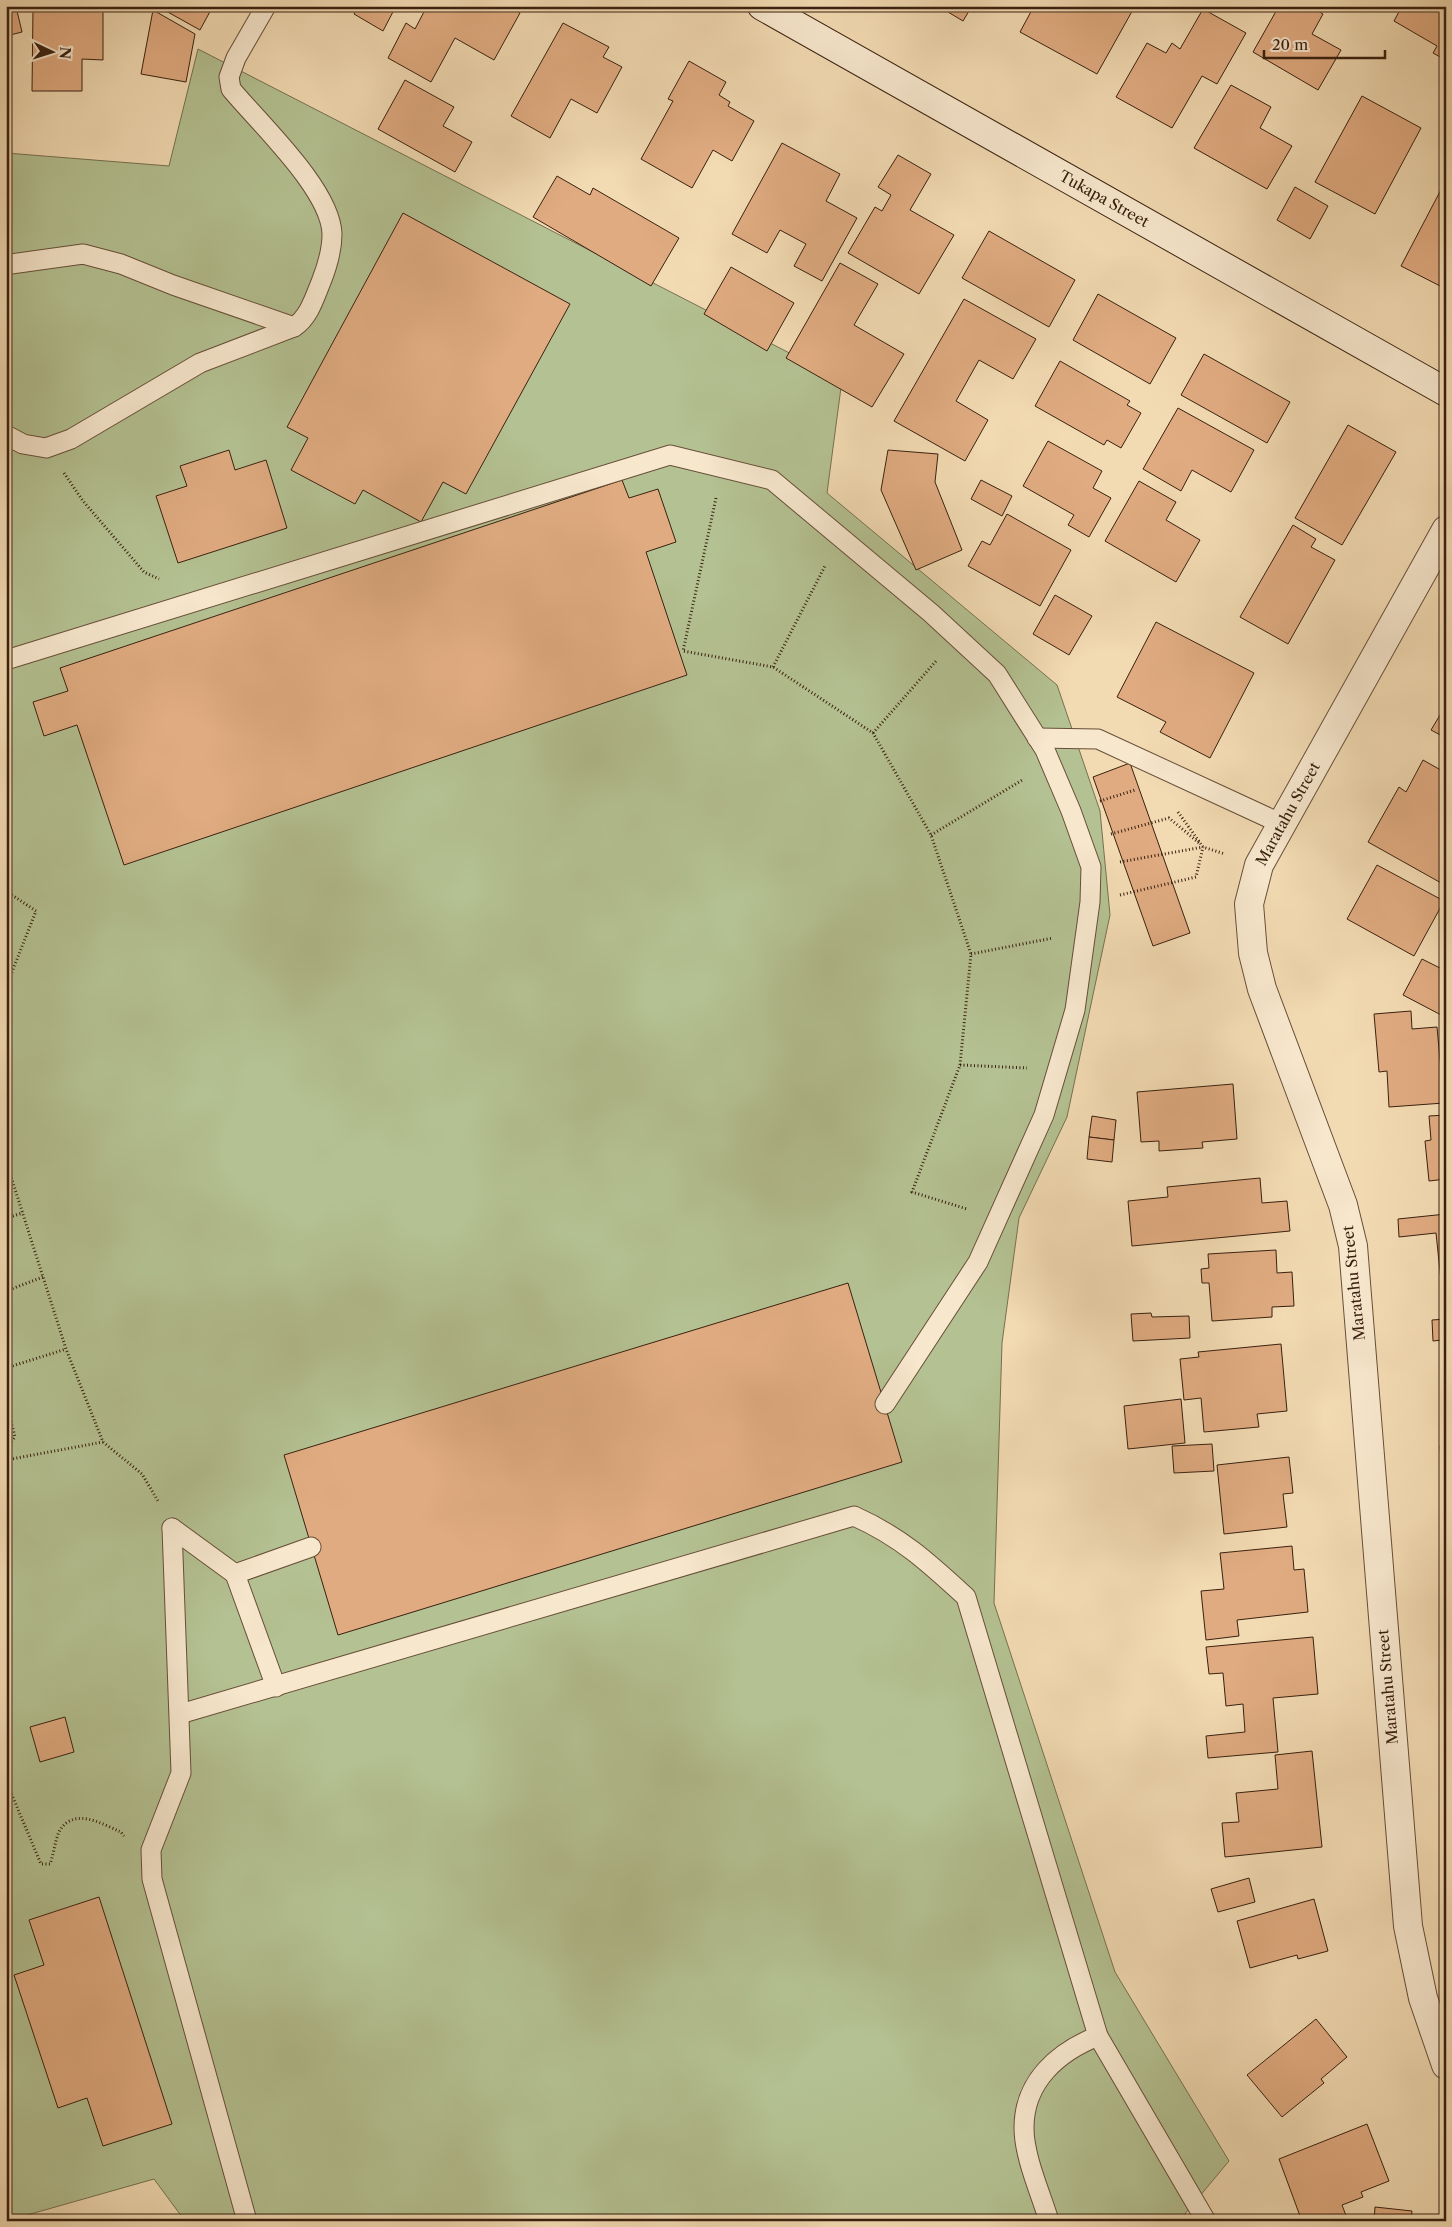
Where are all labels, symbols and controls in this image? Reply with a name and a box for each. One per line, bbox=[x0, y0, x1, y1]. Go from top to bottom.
north arrow bbox=[28, 28, 78, 78]
scale bar bbox=[1264, 28, 1386, 60]
text: 20 m bbox=[1272, 35, 1308, 54]
text: N bbox=[56, 46, 74, 60]
street label: Tukapa Street bbox=[1056, 166, 1153, 231]
street label: Maratahu Street bbox=[1251, 758, 1324, 869]
street label: Maratahu Street bbox=[1338, 1224, 1369, 1341]
street label: Maratahu Street bbox=[1373, 1628, 1402, 1745]

